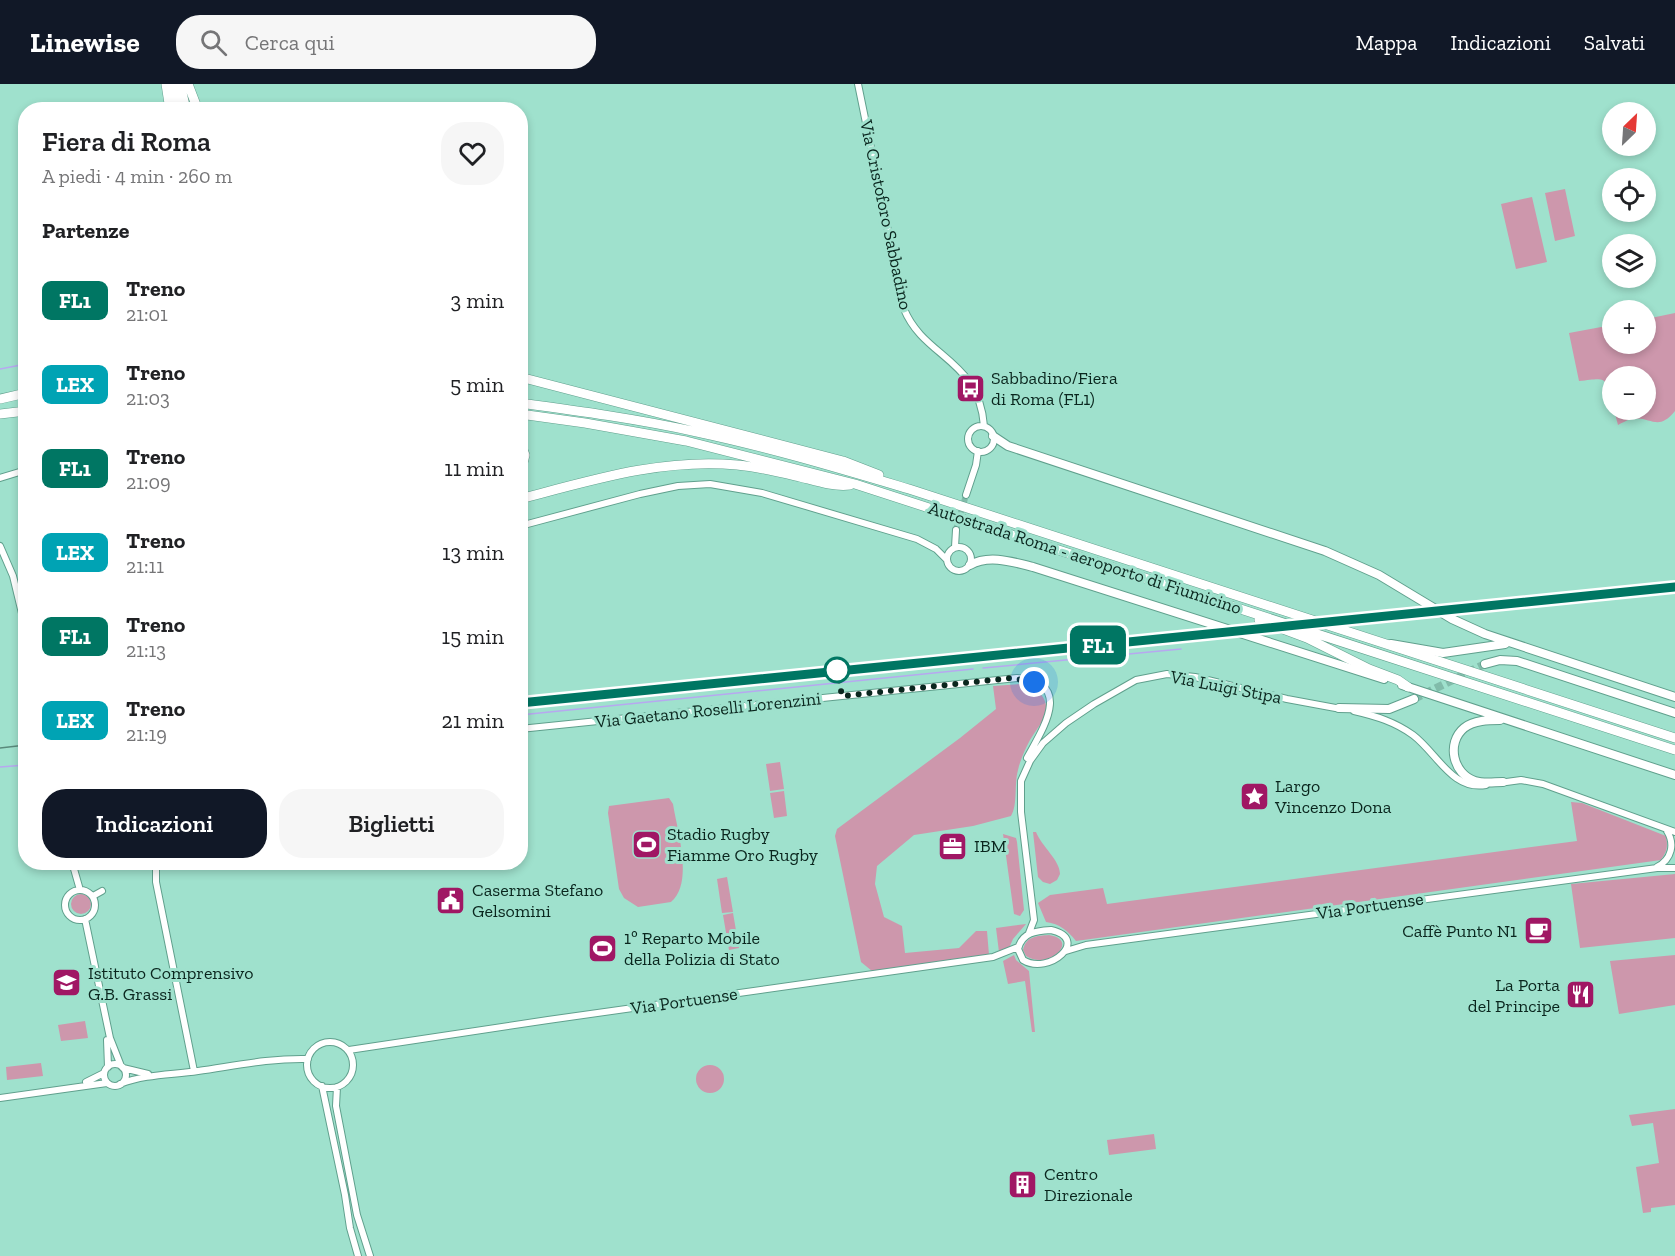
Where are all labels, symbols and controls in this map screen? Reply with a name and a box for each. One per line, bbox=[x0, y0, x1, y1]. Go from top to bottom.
search box bbox=[176, 15, 596, 69]
text: Linewise bbox=[30, 26, 140, 59]
icon: search bbox=[197, 26, 230, 59]
text: Cerca qui bbox=[245, 29, 335, 56]
text: Mappa bbox=[1356, 30, 1417, 55]
text: Indicazioni bbox=[1450, 30, 1551, 55]
text: Salvati bbox=[1584, 30, 1645, 55]
north arrow bbox=[1602, 102, 1656, 156]
map controls bbox=[1602, 102, 1656, 420]
street label: Via Cristoforo Sabbadino bbox=[855, 117, 917, 312]
button: heart bbox=[441, 122, 504, 185]
text: Fiera di Roma bbox=[42, 125, 211, 158]
text: A piedi · 4 min · 260 m bbox=[42, 164, 232, 188]
button: locate bbox=[1602, 168, 1656, 222]
text: Partenze bbox=[42, 217, 129, 244]
button: layers bbox=[1602, 234, 1656, 288]
text: Treno bbox=[126, 275, 185, 302]
text: 3 min bbox=[450, 287, 504, 314]
text: FL1 bbox=[59, 288, 91, 313]
button: + bbox=[1602, 300, 1656, 354]
text: 21:01 bbox=[126, 302, 168, 326]
text: Treno bbox=[126, 359, 185, 386]
button: − bbox=[1602, 366, 1656, 420]
place label: Sabbadino/Fiera di Roma (FL1) bbox=[991, 367, 1118, 410]
text: 5 min bbox=[450, 371, 504, 398]
text: LEX bbox=[56, 372, 94, 397]
bus stop icon: Sabbadino/Fiera di Roma (FL1) bbox=[954, 372, 986, 404]
text: 21:03 bbox=[126, 386, 170, 410]
text: Treno bbox=[126, 443, 185, 470]
text: 11 min bbox=[444, 455, 504, 482]
text: FL1 bbox=[59, 456, 91, 481]
text: 21:09 bbox=[126, 470, 171, 494]
street label: Autostrada Roma - aeroporto di Fiumicino bbox=[926, 497, 1244, 619]
text: Treno bbox=[126, 527, 185, 554]
text: 13 min bbox=[442, 539, 504, 566]
text: LEX bbox=[56, 540, 94, 565]
text: 21:11 bbox=[126, 554, 164, 578]
text: Treno bbox=[126, 611, 185, 638]
text: 15 min bbox=[442, 623, 504, 650]
text: FL1 bbox=[59, 624, 91, 649]
line badge: FL1 bbox=[1064, 626, 1132, 664]
text: FL1 bbox=[1082, 633, 1114, 658]
text: 21:13 bbox=[126, 638, 166, 662]
unlabelled marker bbox=[824, 657, 850, 683]
street label: Via Luigi Stipa bbox=[1168, 665, 1284, 709]
your location bbox=[1019, 667, 1049, 697]
street label: Via Gaetano Roselli Lorenzini bbox=[593, 687, 822, 733]
text: Treno bbox=[126, 695, 185, 722]
text: 21 min bbox=[441, 707, 504, 734]
text: LEX bbox=[56, 708, 94, 733]
text: 21:19 bbox=[126, 722, 167, 746]
place label: Largo Vincenzo Dona bbox=[1274, 775, 1392, 818]
place icon: Largo Vincenzo Dona bbox=[1238, 780, 1270, 812]
button: Indicazioni bbox=[42, 789, 267, 858]
button: Biglietti bbox=[279, 789, 504, 858]
place label: Stadio Rugby Fiamme Oro Rugby bbox=[667, 823, 819, 866]
sports icon: Stadio Rugby Fiamme Oro Rugby bbox=[630, 828, 662, 860]
office icon: IBM bbox=[937, 830, 969, 862]
place label: IBM bbox=[974, 835, 1007, 857]
place label: Caserma Stefano Gelsomini bbox=[472, 879, 603, 922]
public building icon: Caserma Stefano Gelsomini bbox=[435, 884, 467, 916]
street label: Via Portuense bbox=[1314, 888, 1425, 925]
cafe icon: Caffè Punto N1 bbox=[1522, 915, 1554, 947]
place label: Caffè Punto N1 bbox=[1402, 920, 1517, 942]
place label: 1º Reparto Mobile della Polizia di Stato bbox=[624, 927, 780, 970]
sports icon: 1º Reparto Mobile della Polizia di Stato bbox=[587, 932, 619, 964]
place label: Istituto Comprensivo G.B. Grassi bbox=[88, 962, 253, 1005]
school or university icon: Istituto Comprensivo G.B. Grassi bbox=[51, 967, 83, 999]
place label: La Porta del Principe bbox=[1468, 974, 1560, 1017]
restaurant icon: La Porta del Principe bbox=[1565, 979, 1597, 1011]
street label: Via Portuense bbox=[628, 983, 739, 1020]
place label: Centro Direzionale bbox=[1044, 1163, 1133, 1206]
building icon: Centro Direzionale bbox=[1007, 1168, 1039, 1200]

